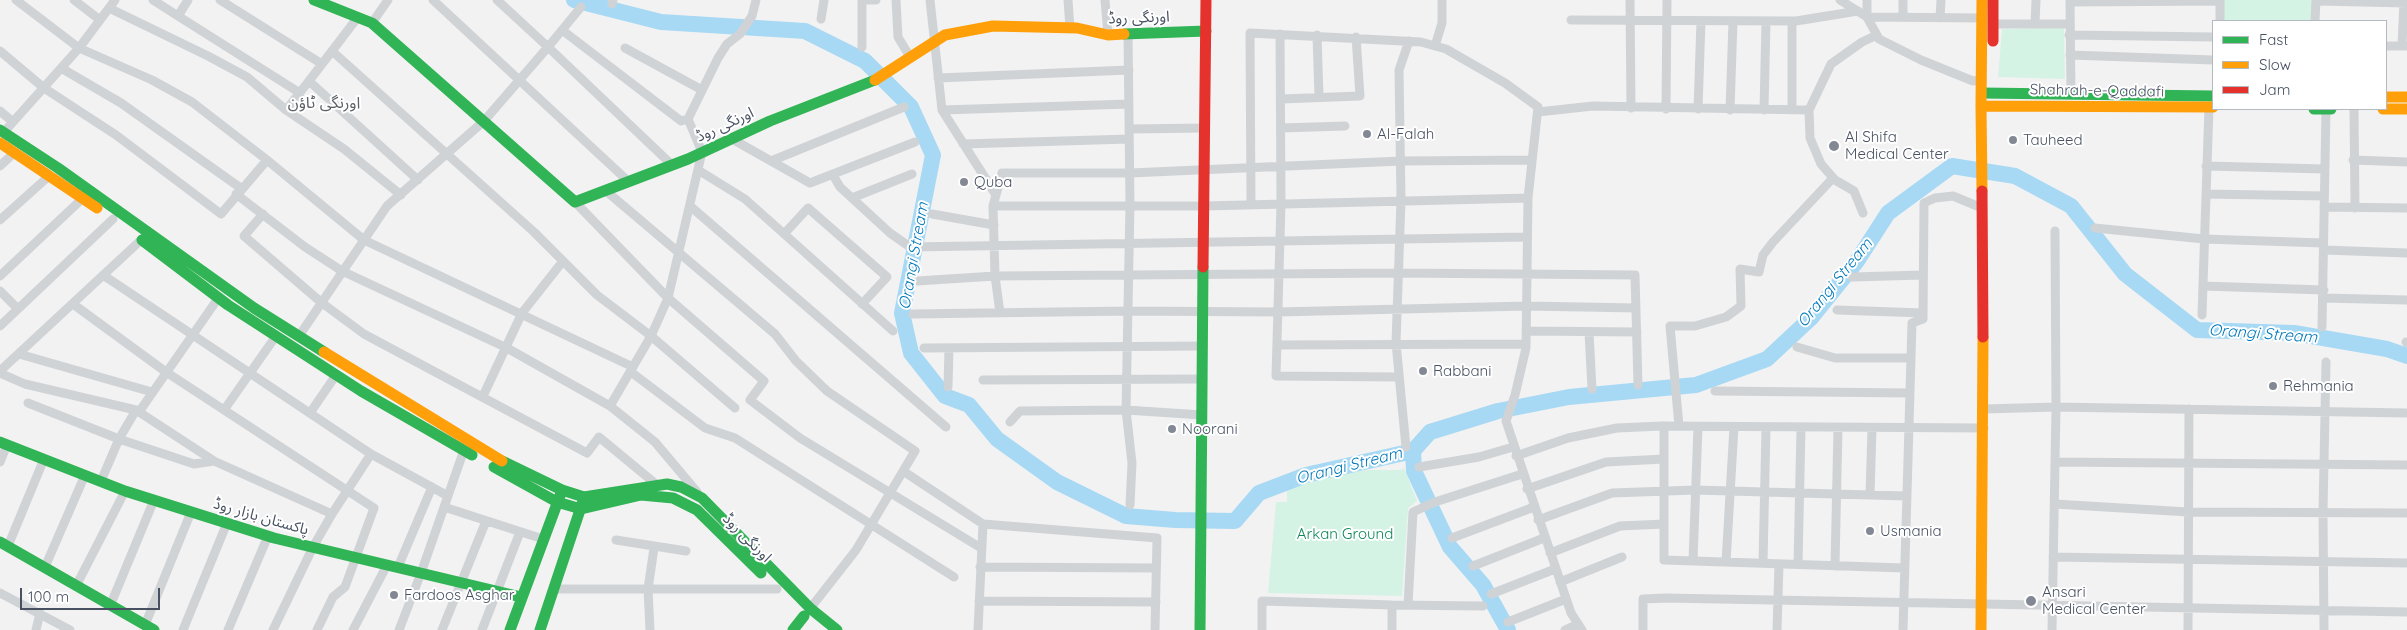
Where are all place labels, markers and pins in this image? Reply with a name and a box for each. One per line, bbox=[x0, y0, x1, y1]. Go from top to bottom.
place label: Al-Falah bbox=[1377, 125, 1434, 143]
marker: Al-Falah bbox=[1361, 128, 1373, 140]
place label: Al Shifa Medical Center bbox=[1845, 128, 1949, 163]
place label: Tauheed bbox=[2023, 131, 2083, 149]
marker: Tauheed bbox=[2007, 134, 2019, 146]
marker: Al Shifa Medical Center bbox=[1827, 139, 1841, 153]
place label: Quba bbox=[974, 173, 1012, 191]
marker: Quba bbox=[958, 176, 970, 188]
place label: Rabbani bbox=[1433, 362, 1491, 380]
marker: Rabbani bbox=[1417, 365, 1429, 377]
place label: Rehmania bbox=[2283, 377, 2354, 395]
marker: Rehmania bbox=[2267, 380, 2279, 392]
place label: Noorani bbox=[1182, 420, 1238, 438]
marker: Noorani bbox=[1166, 423, 1178, 435]
place label: Usmania bbox=[1880, 522, 1941, 540]
marker: Usmania bbox=[1864, 525, 1876, 537]
place label: Ansari Medical Center bbox=[2042, 583, 2146, 618]
place label: Fardoos Asghar bbox=[404, 586, 515, 604]
marker: Fardoos Asghar bbox=[388, 589, 400, 601]
marker: Ansari Medical Center bbox=[2024, 594, 2038, 608]

